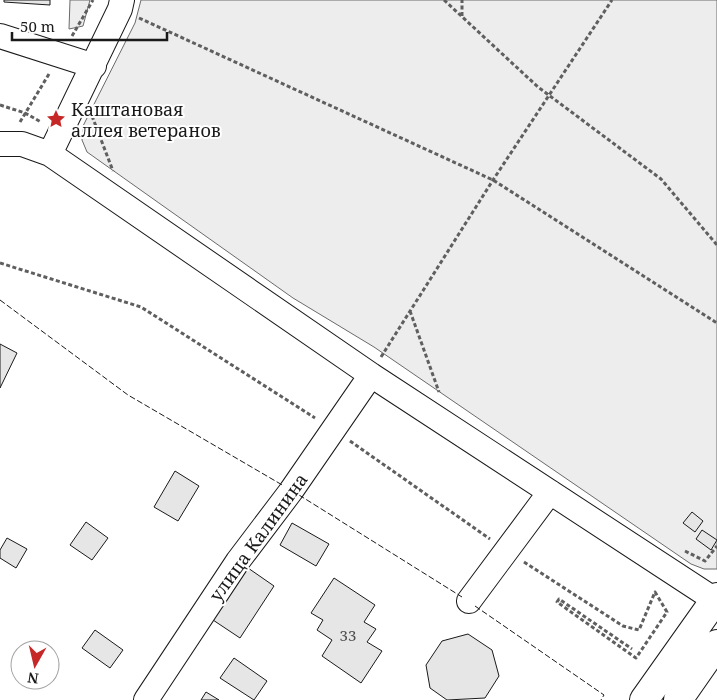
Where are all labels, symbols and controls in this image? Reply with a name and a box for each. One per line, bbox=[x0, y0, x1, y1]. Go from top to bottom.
scale bar bbox=[12, 10, 168, 42]
text: 50 m bbox=[20, 16, 55, 36]
place label: Каштановая аллея ветеранов bbox=[71, 97, 221, 142]
place icon: Каштановая аллея ветеранов bbox=[45, 108, 67, 130]
street label: улица Калинина bbox=[203, 468, 313, 606]
house number: 33 bbox=[340, 625, 356, 645]
north arrow bbox=[10, 640, 60, 690]
text: N bbox=[26, 668, 40, 689]

